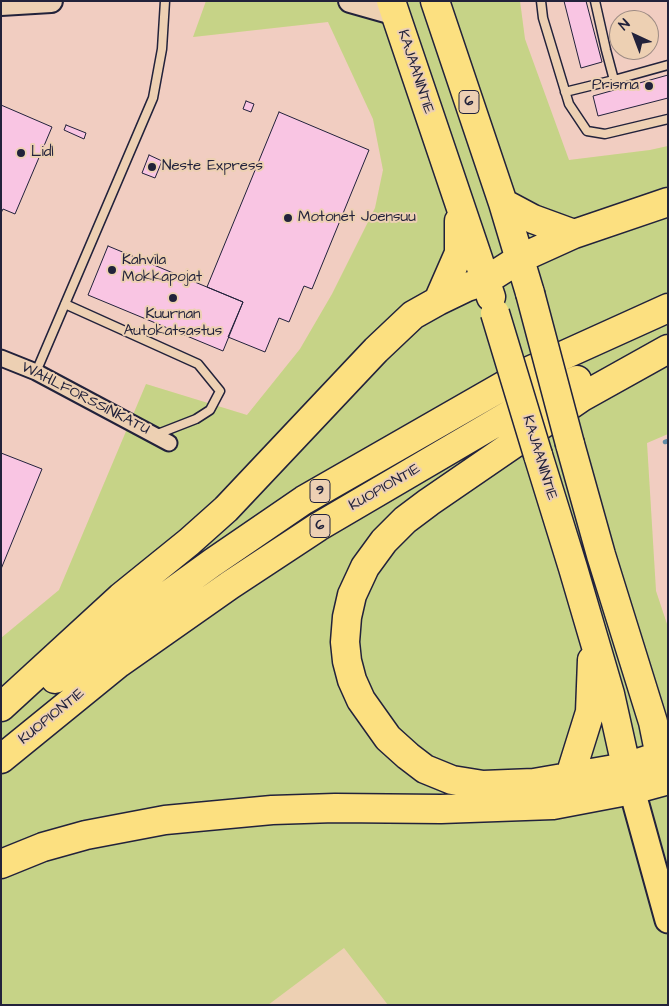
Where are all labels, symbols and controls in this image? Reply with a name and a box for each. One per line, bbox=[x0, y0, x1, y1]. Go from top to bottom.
north arrow bbox=[609, 10, 659, 60]
text: N bbox=[614, 14, 634, 35]
street label: KAJAANINTIE bbox=[393, 28, 437, 116]
place label: Prisma bbox=[592, 77, 639, 95]
marker: Prisma bbox=[643, 80, 655, 92]
road number: 6 bbox=[459, 90, 479, 114]
place label: Lidl bbox=[31, 144, 54, 162]
marker: Lidl bbox=[15, 147, 27, 159]
place label: Neste Express bbox=[162, 158, 263, 176]
marker: Neste Express bbox=[146, 161, 158, 173]
place label: Motonet Joensuu bbox=[298, 209, 416, 227]
marker: Motonet Joensuu bbox=[282, 212, 294, 224]
place label: Kahvila Mokkapojat bbox=[122, 252, 202, 287]
marker: Kahvila Mokkapojat bbox=[106, 264, 118, 276]
marker: Kuurnan Autokatsastus bbox=[167, 292, 179, 304]
place label: Kuurnan Autokatsastus bbox=[124, 306, 222, 341]
street label: WAHLFORSSINKATU bbox=[18, 359, 152, 439]
street label: KAJAANINTIE bbox=[518, 414, 560, 502]
street label: KUOPIONTIE bbox=[346, 460, 424, 516]
road number: 9 bbox=[310, 480, 330, 502]
road number: 6 bbox=[310, 514, 330, 538]
street label: KUOPIONTIE bbox=[16, 685, 88, 749]

